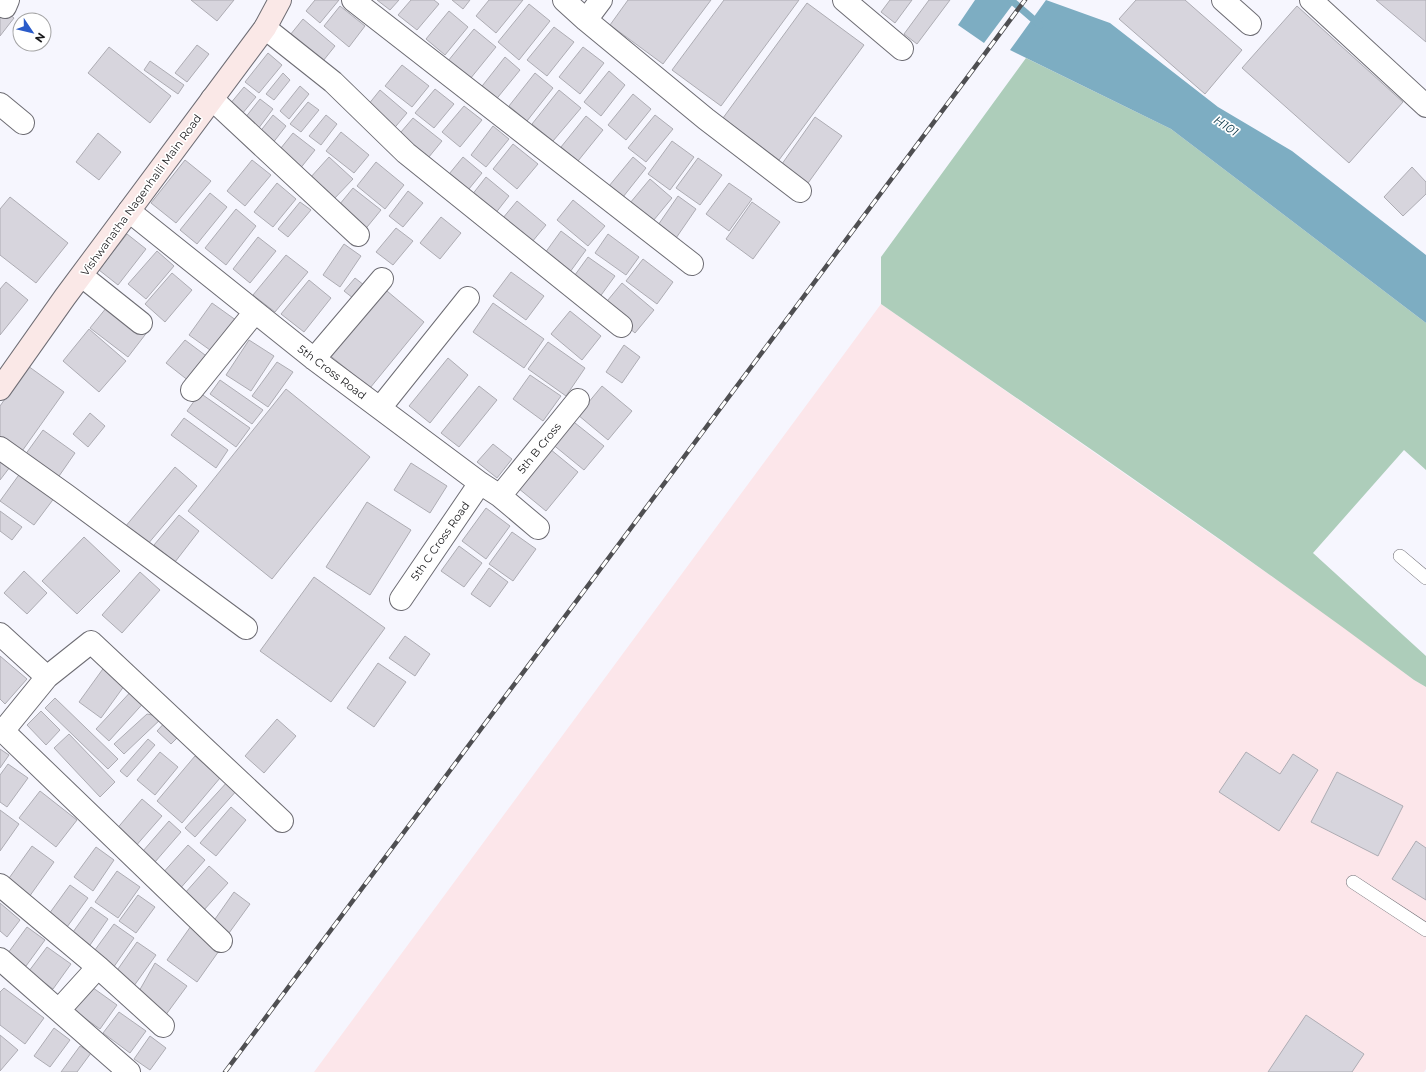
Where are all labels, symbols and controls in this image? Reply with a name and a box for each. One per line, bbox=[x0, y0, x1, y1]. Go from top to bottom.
north arrow bbox=[12, 12, 52, 52]
text: N bbox=[32, 30, 48, 45]
street label: Vishwanatha Nagenhalli Main Road bbox=[78, 112, 204, 278]
water label: H101 bbox=[1211, 112, 1242, 140]
street label: 5th Cross Road bbox=[295, 342, 369, 402]
street label: 5th B Cross bbox=[514, 419, 564, 476]
street label: 5th C Cross Road bbox=[408, 499, 472, 583]

